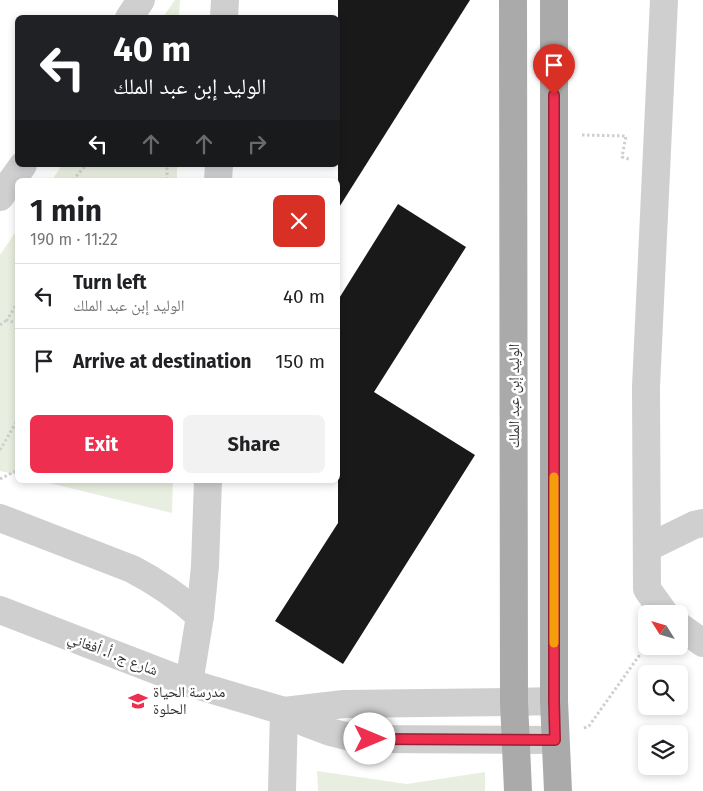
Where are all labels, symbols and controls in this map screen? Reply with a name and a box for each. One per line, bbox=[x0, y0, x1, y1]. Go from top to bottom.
text: 40 m bbox=[113, 28, 191, 70]
icon: left bbox=[30, 35, 95, 100]
pin bbox=[533, 44, 575, 95]
icon: arrive bbox=[540, 51, 568, 79]
text: الوليد إبن عبد الملك bbox=[113, 73, 266, 100]
icon: left bbox=[84, 130, 112, 158]
icon: ahead bbox=[137, 130, 165, 158]
icon: ahead bbox=[190, 130, 218, 158]
icon: right bbox=[243, 130, 271, 158]
text: 1 min bbox=[30, 193, 102, 229]
button: close bbox=[273, 195, 325, 247]
text: 190 m · 11:22 bbox=[30, 230, 118, 249]
text: Turn left bbox=[73, 271, 147, 294]
icon: left bbox=[30, 282, 58, 310]
text: 40 m bbox=[283, 285, 325, 308]
text: الوليد إبن عبد الملك bbox=[73, 296, 185, 315]
street label: الوليد إبن عبد الملك bbox=[505, 344, 524, 448]
icon: arrive bbox=[30, 347, 58, 375]
text: Arrive at destination bbox=[73, 350, 252, 373]
text: 150 m bbox=[275, 350, 325, 373]
button: Exit bbox=[30, 415, 173, 473]
button: Share bbox=[183, 415, 325, 473]
north arrow bbox=[638, 605, 688, 655]
map controls bbox=[638, 605, 688, 775]
street label: شارع ج. أ. أفغاني bbox=[64, 629, 161, 682]
button: search bbox=[638, 665, 688, 715]
place label: مدرسة الحياة الحلوة bbox=[153, 683, 226, 718]
school or university icon: مدرسة الحياة الحلوة bbox=[127, 690, 149, 712]
position arrow bbox=[343, 712, 395, 764]
button: layers bbox=[638, 725, 688, 775]

